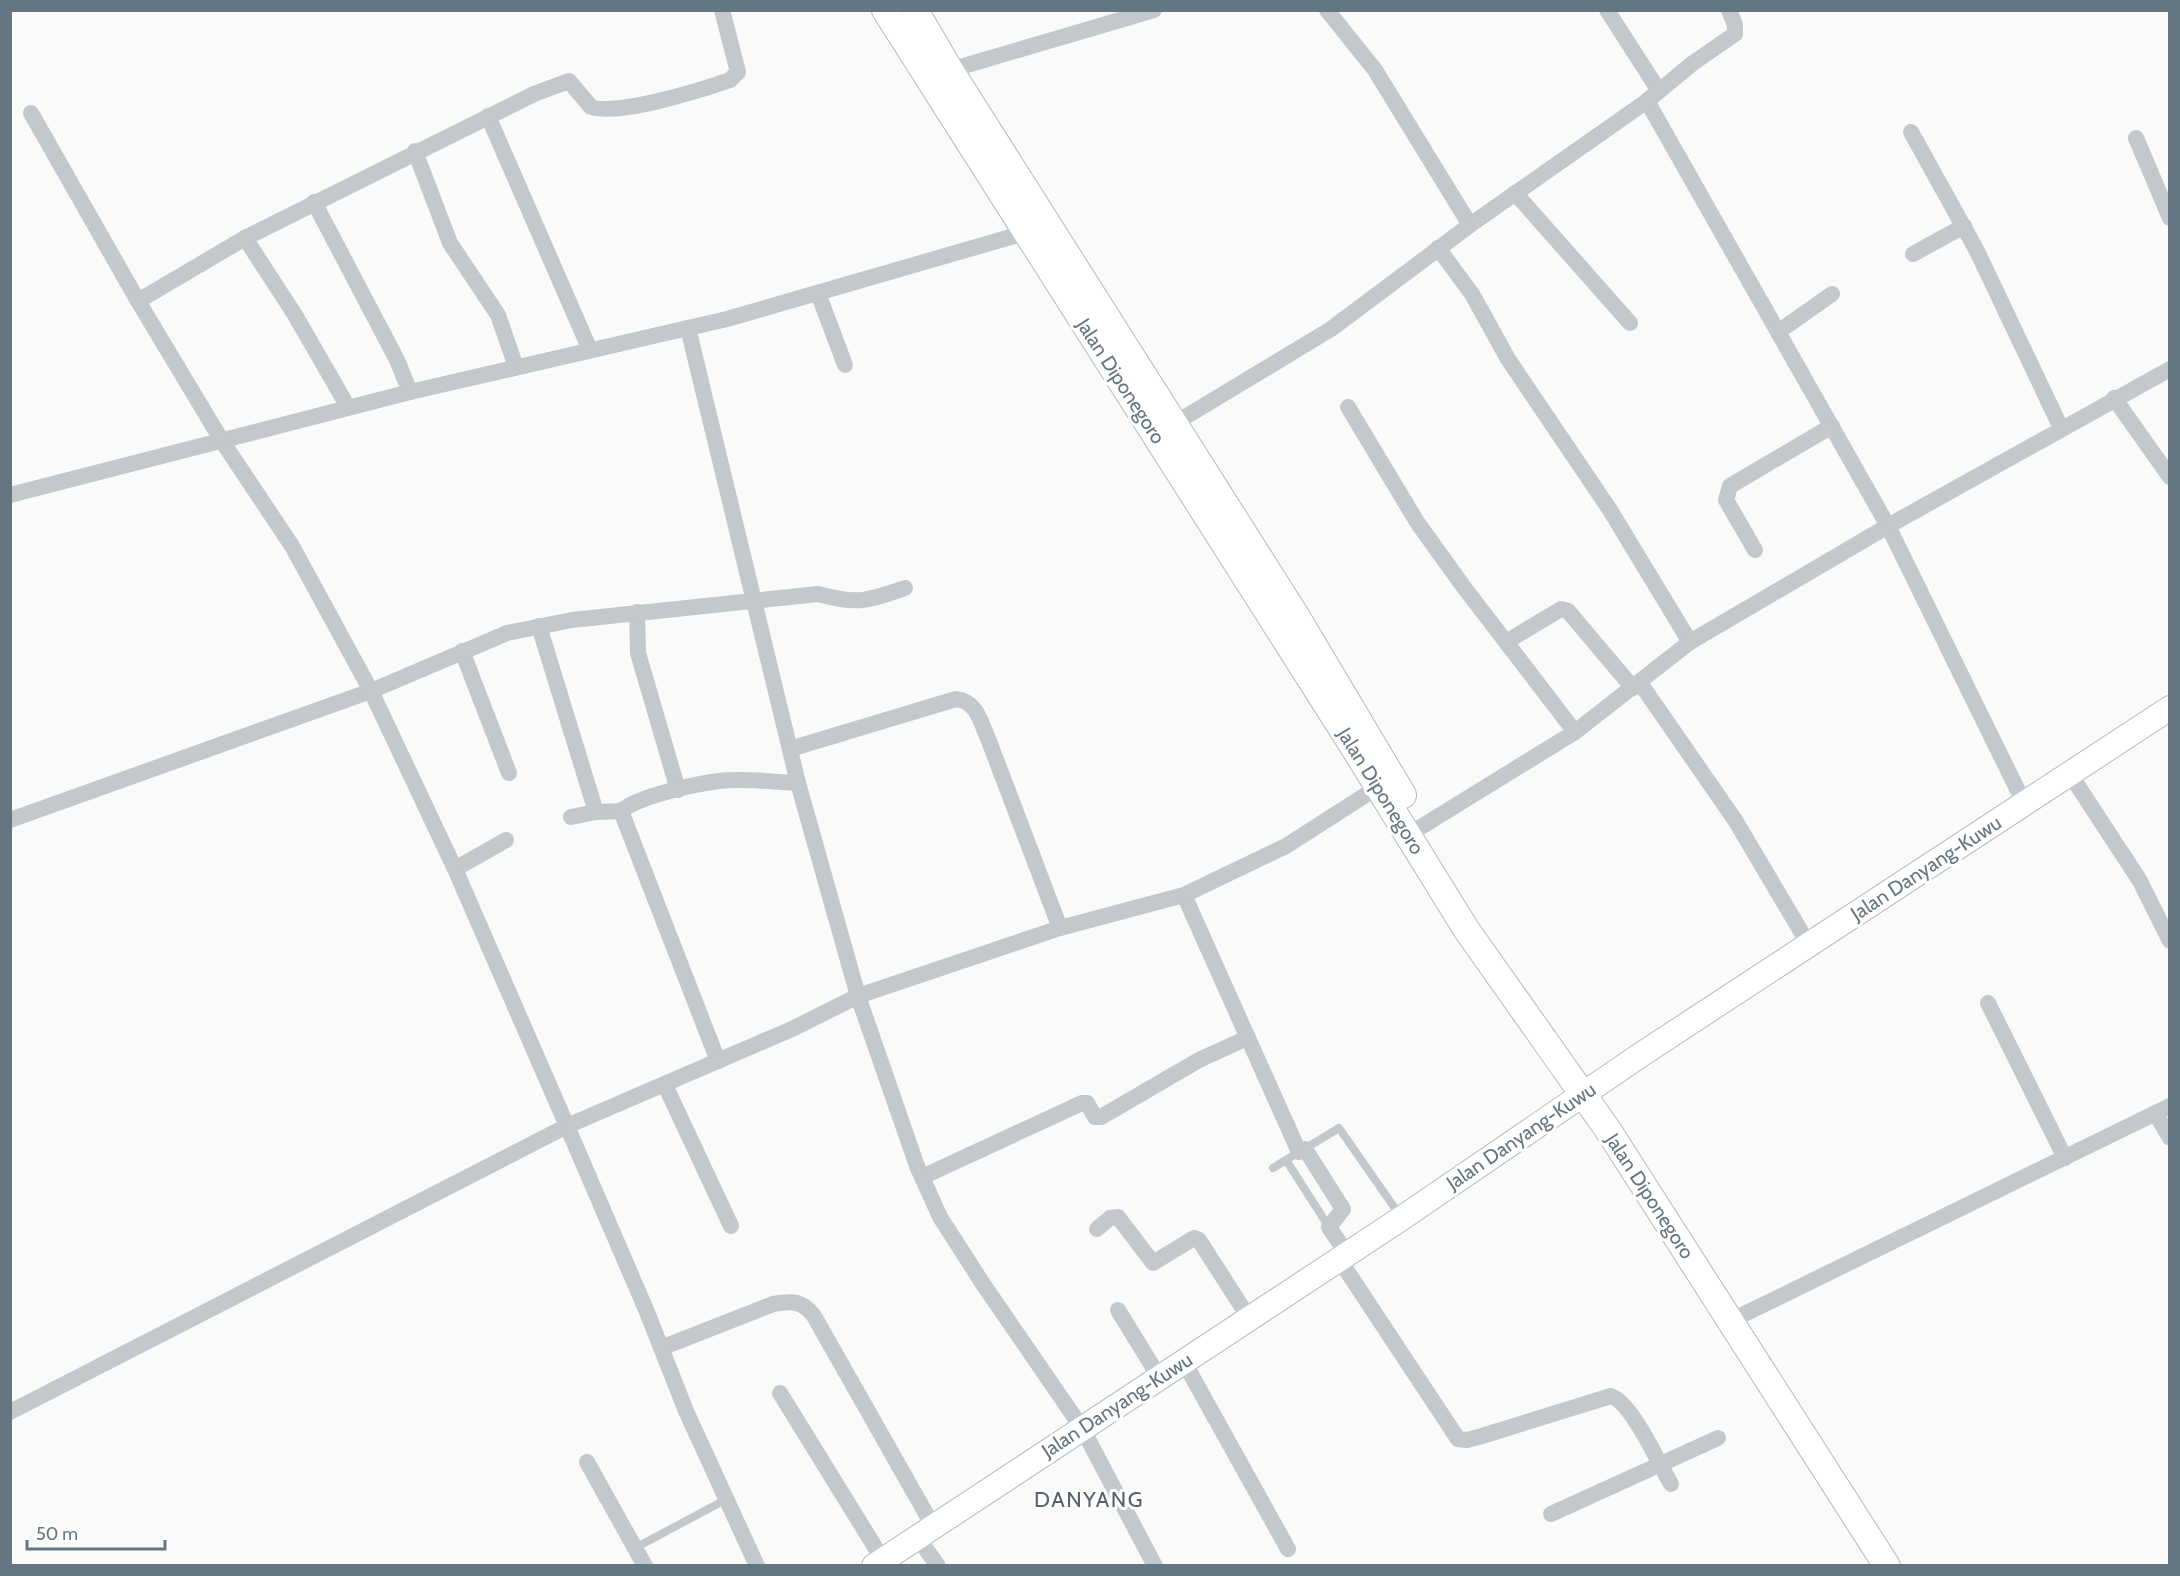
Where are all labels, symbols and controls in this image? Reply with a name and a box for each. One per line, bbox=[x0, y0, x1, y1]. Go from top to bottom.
street label: Jalan Diponegoro bbox=[1071, 313, 1170, 448]
street label: Jalan Diponegoro bbox=[1332, 722, 1430, 859]
street label: Jalan Danyang-Kuwu bbox=[1845, 810, 2006, 926]
street label: Jalan Danyang-Kuwu bbox=[1441, 1077, 1600, 1195]
street label: Jalan Diponegoro bbox=[1600, 1128, 1699, 1263]
street label: Jalan Danyang-Kuwu bbox=[1036, 1347, 1197, 1463]
district label: DANYANG bbox=[1034, 1486, 1144, 1513]
scale bar bbox=[27, 1513, 165, 1551]
text: 50 m bbox=[36, 1523, 78, 1545]

